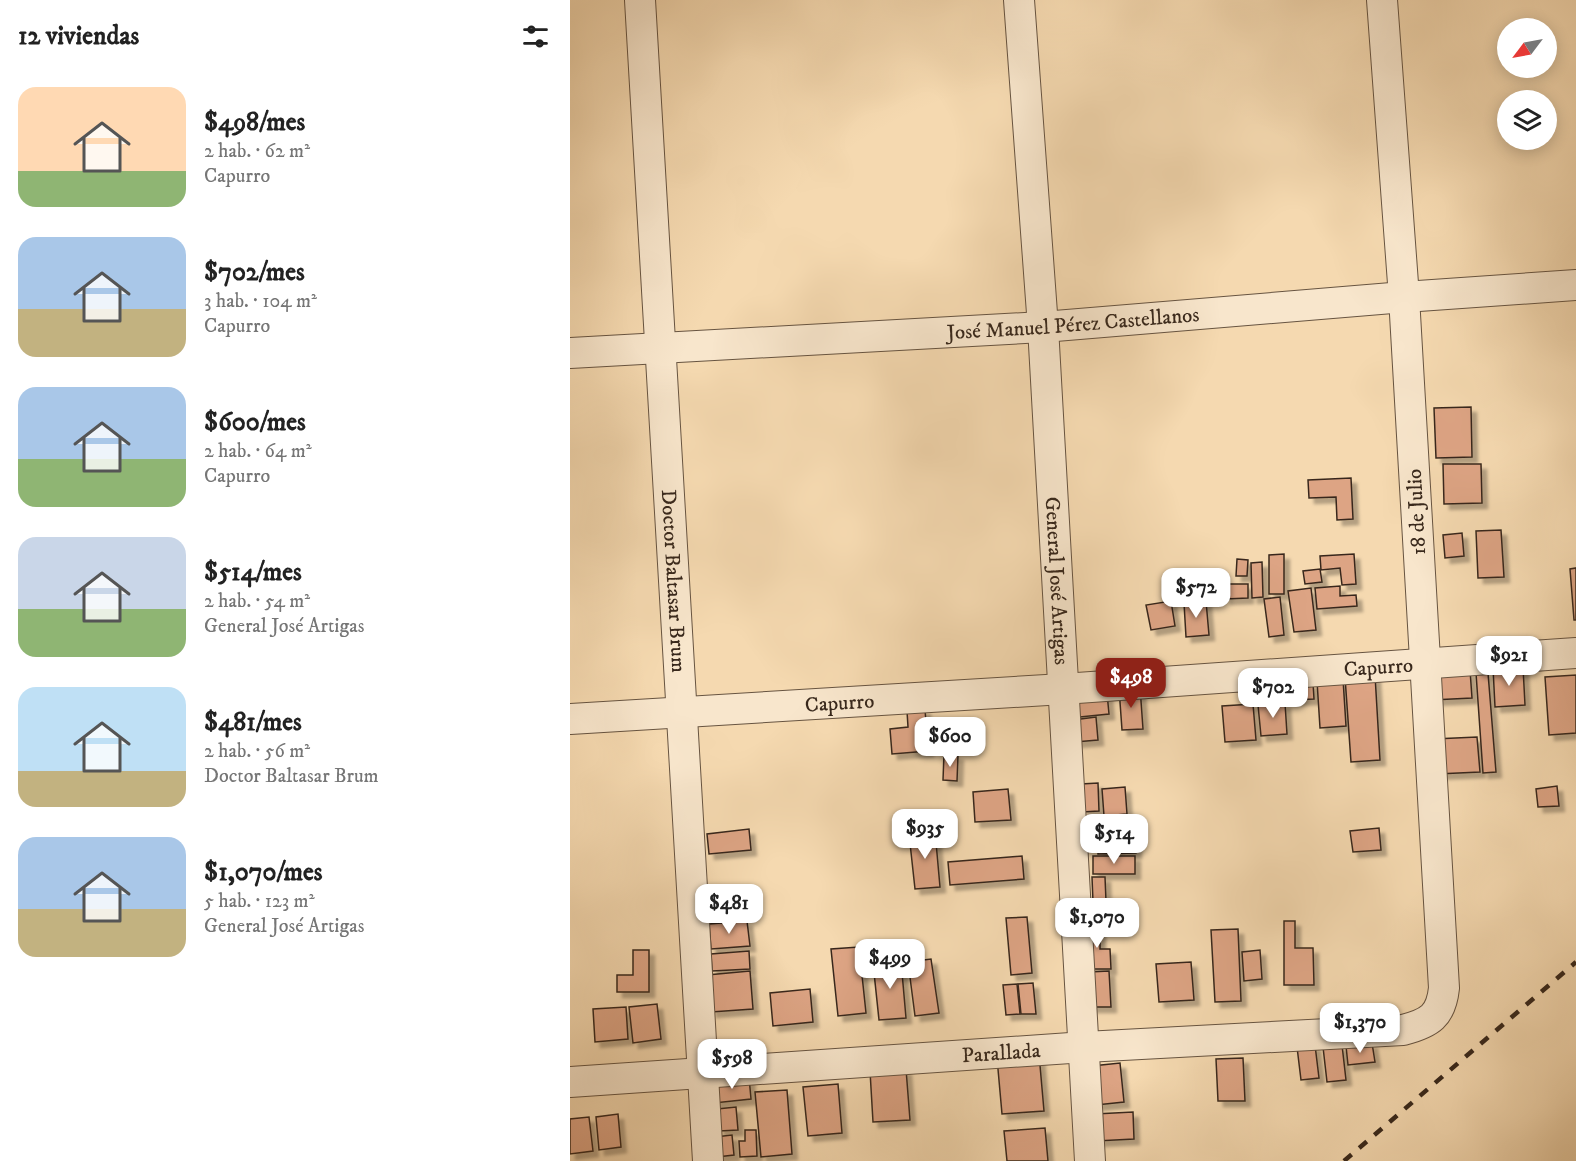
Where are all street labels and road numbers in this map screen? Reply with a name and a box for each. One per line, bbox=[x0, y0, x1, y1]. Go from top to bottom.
street label: José Manuel Pérez Castellanos bbox=[944, 302, 1200, 346]
street label: 18 de Julio bbox=[1402, 468, 1432, 556]
street label: Doctor Baltasar Brum bbox=[655, 489, 691, 674]
street label: General José Artigas bbox=[1039, 496, 1074, 666]
street label: Capurro bbox=[1343, 652, 1414, 683]
street label: Capurro bbox=[804, 689, 875, 719]
street label: Parallada bbox=[961, 1038, 1041, 1069]

